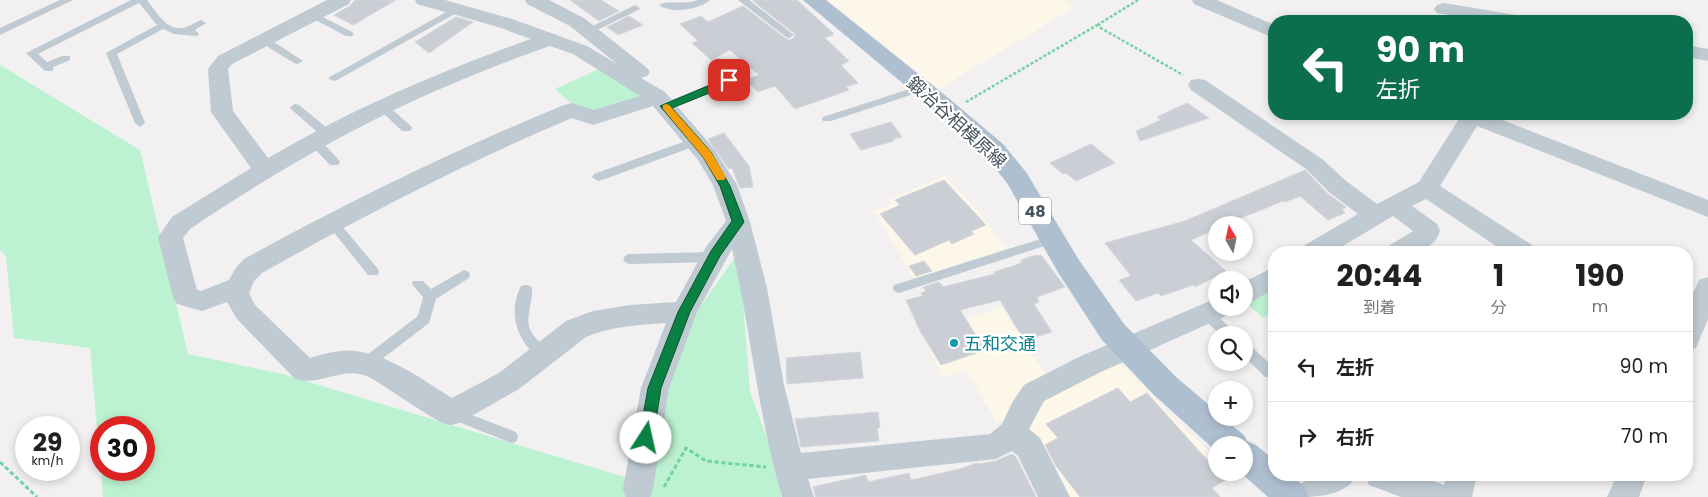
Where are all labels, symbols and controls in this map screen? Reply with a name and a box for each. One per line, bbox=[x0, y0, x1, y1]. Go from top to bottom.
text: 90 m bbox=[1376, 25, 1465, 74]
icon: left bbox=[1293, 35, 1358, 100]
pin bbox=[708, 59, 750, 101]
icon: arrive bbox=[715, 66, 743, 94]
street label: 鍛冶谷相模原線 bbox=[902, 71, 1012, 173]
text: 左折 bbox=[1376, 74, 1420, 105]
road number: 48 bbox=[1019, 198, 1051, 225]
north arrow bbox=[1208, 216, 1252, 261]
map controls bbox=[1208, 216, 1253, 481]
text: 20:44 bbox=[1336, 254, 1422, 297]
text: 1 bbox=[1493, 254, 1504, 297]
text: 190 bbox=[1575, 254, 1625, 297]
button: sound bbox=[1208, 271, 1253, 316]
text: m bbox=[1592, 295, 1608, 318]
text: 到着 bbox=[1363, 296, 1395, 319]
text: 分 bbox=[1491, 296, 1507, 319]
button: search bbox=[1208, 326, 1253, 371]
place label: 五和交通 bbox=[964, 331, 1036, 356]
marker: 五和交通 bbox=[948, 337, 960, 349]
icon: left bbox=[1293, 353, 1321, 381]
text: 90 m bbox=[1619, 353, 1668, 380]
text: 左折 bbox=[1336, 354, 1374, 381]
button: + bbox=[1208, 381, 1253, 426]
position arrow bbox=[619, 411, 671, 463]
speed limit sign: 30 bbox=[90, 416, 155, 481]
icon: right bbox=[1293, 423, 1321, 451]
text: 70 m bbox=[1621, 423, 1668, 450]
text: 右折 bbox=[1336, 424, 1374, 451]
text: 29 bbox=[33, 425, 62, 460]
button: − bbox=[1208, 436, 1253, 481]
text: km/h bbox=[32, 452, 63, 469]

